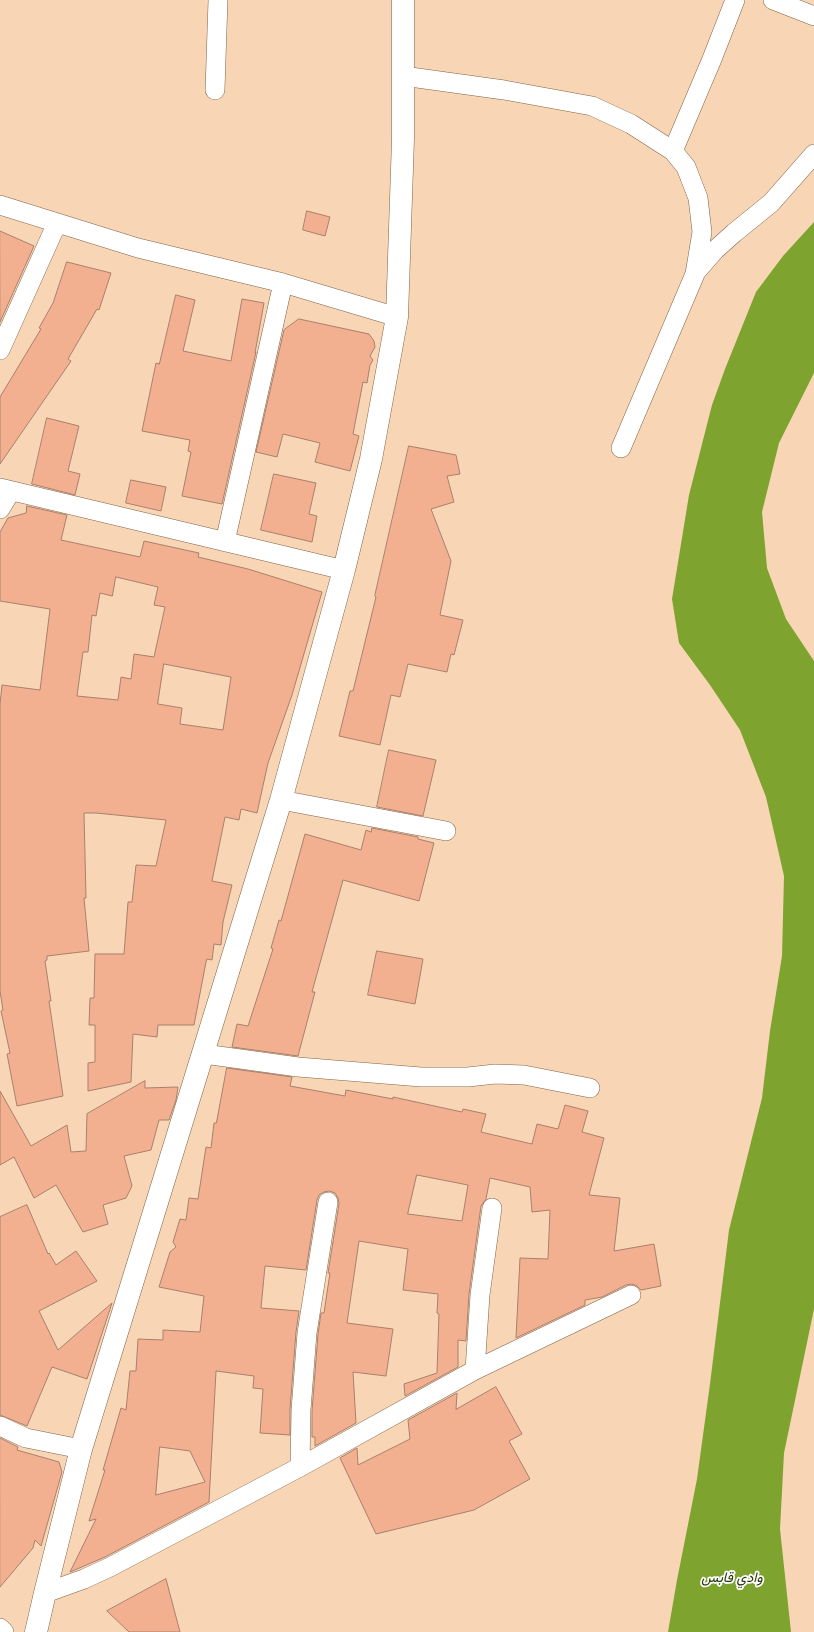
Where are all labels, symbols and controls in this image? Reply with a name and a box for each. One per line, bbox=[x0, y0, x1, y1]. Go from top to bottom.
water label: وادي قابس bbox=[701, 1570, 763, 1586]

